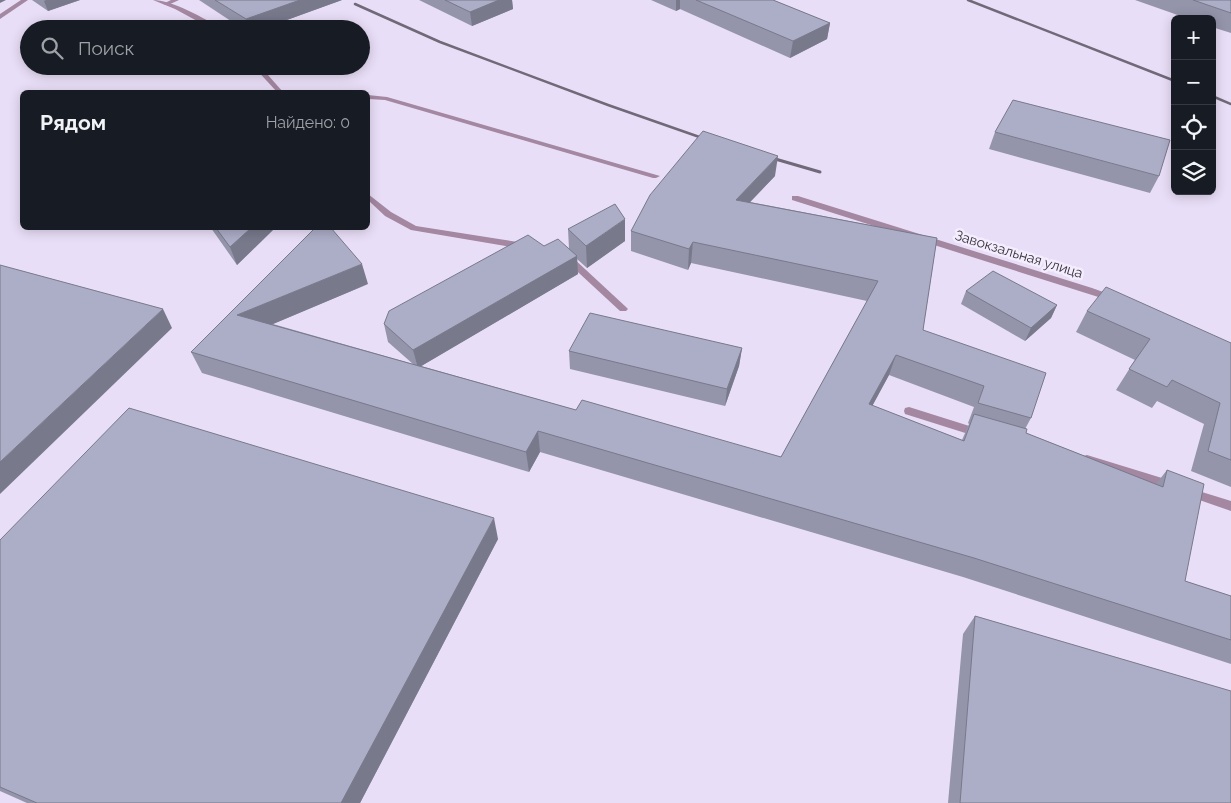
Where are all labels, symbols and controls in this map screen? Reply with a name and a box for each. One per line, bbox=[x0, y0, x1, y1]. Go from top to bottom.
map controls bbox=[1171, 15, 1216, 195]
button: + bbox=[1171, 15, 1216, 60]
search box bbox=[20, 20, 370, 75]
icon: search bbox=[38, 34, 66, 62]
text: Поиск bbox=[78, 37, 134, 59]
button: − bbox=[1171, 60, 1216, 105]
button: locate bbox=[1171, 105, 1216, 150]
text: Рядом bbox=[40, 110, 106, 135]
text: Найдено: 0 bbox=[266, 113, 350, 132]
button: layers bbox=[1171, 150, 1216, 195]
street label: Завокзальная улица bbox=[953, 227, 1085, 281]

